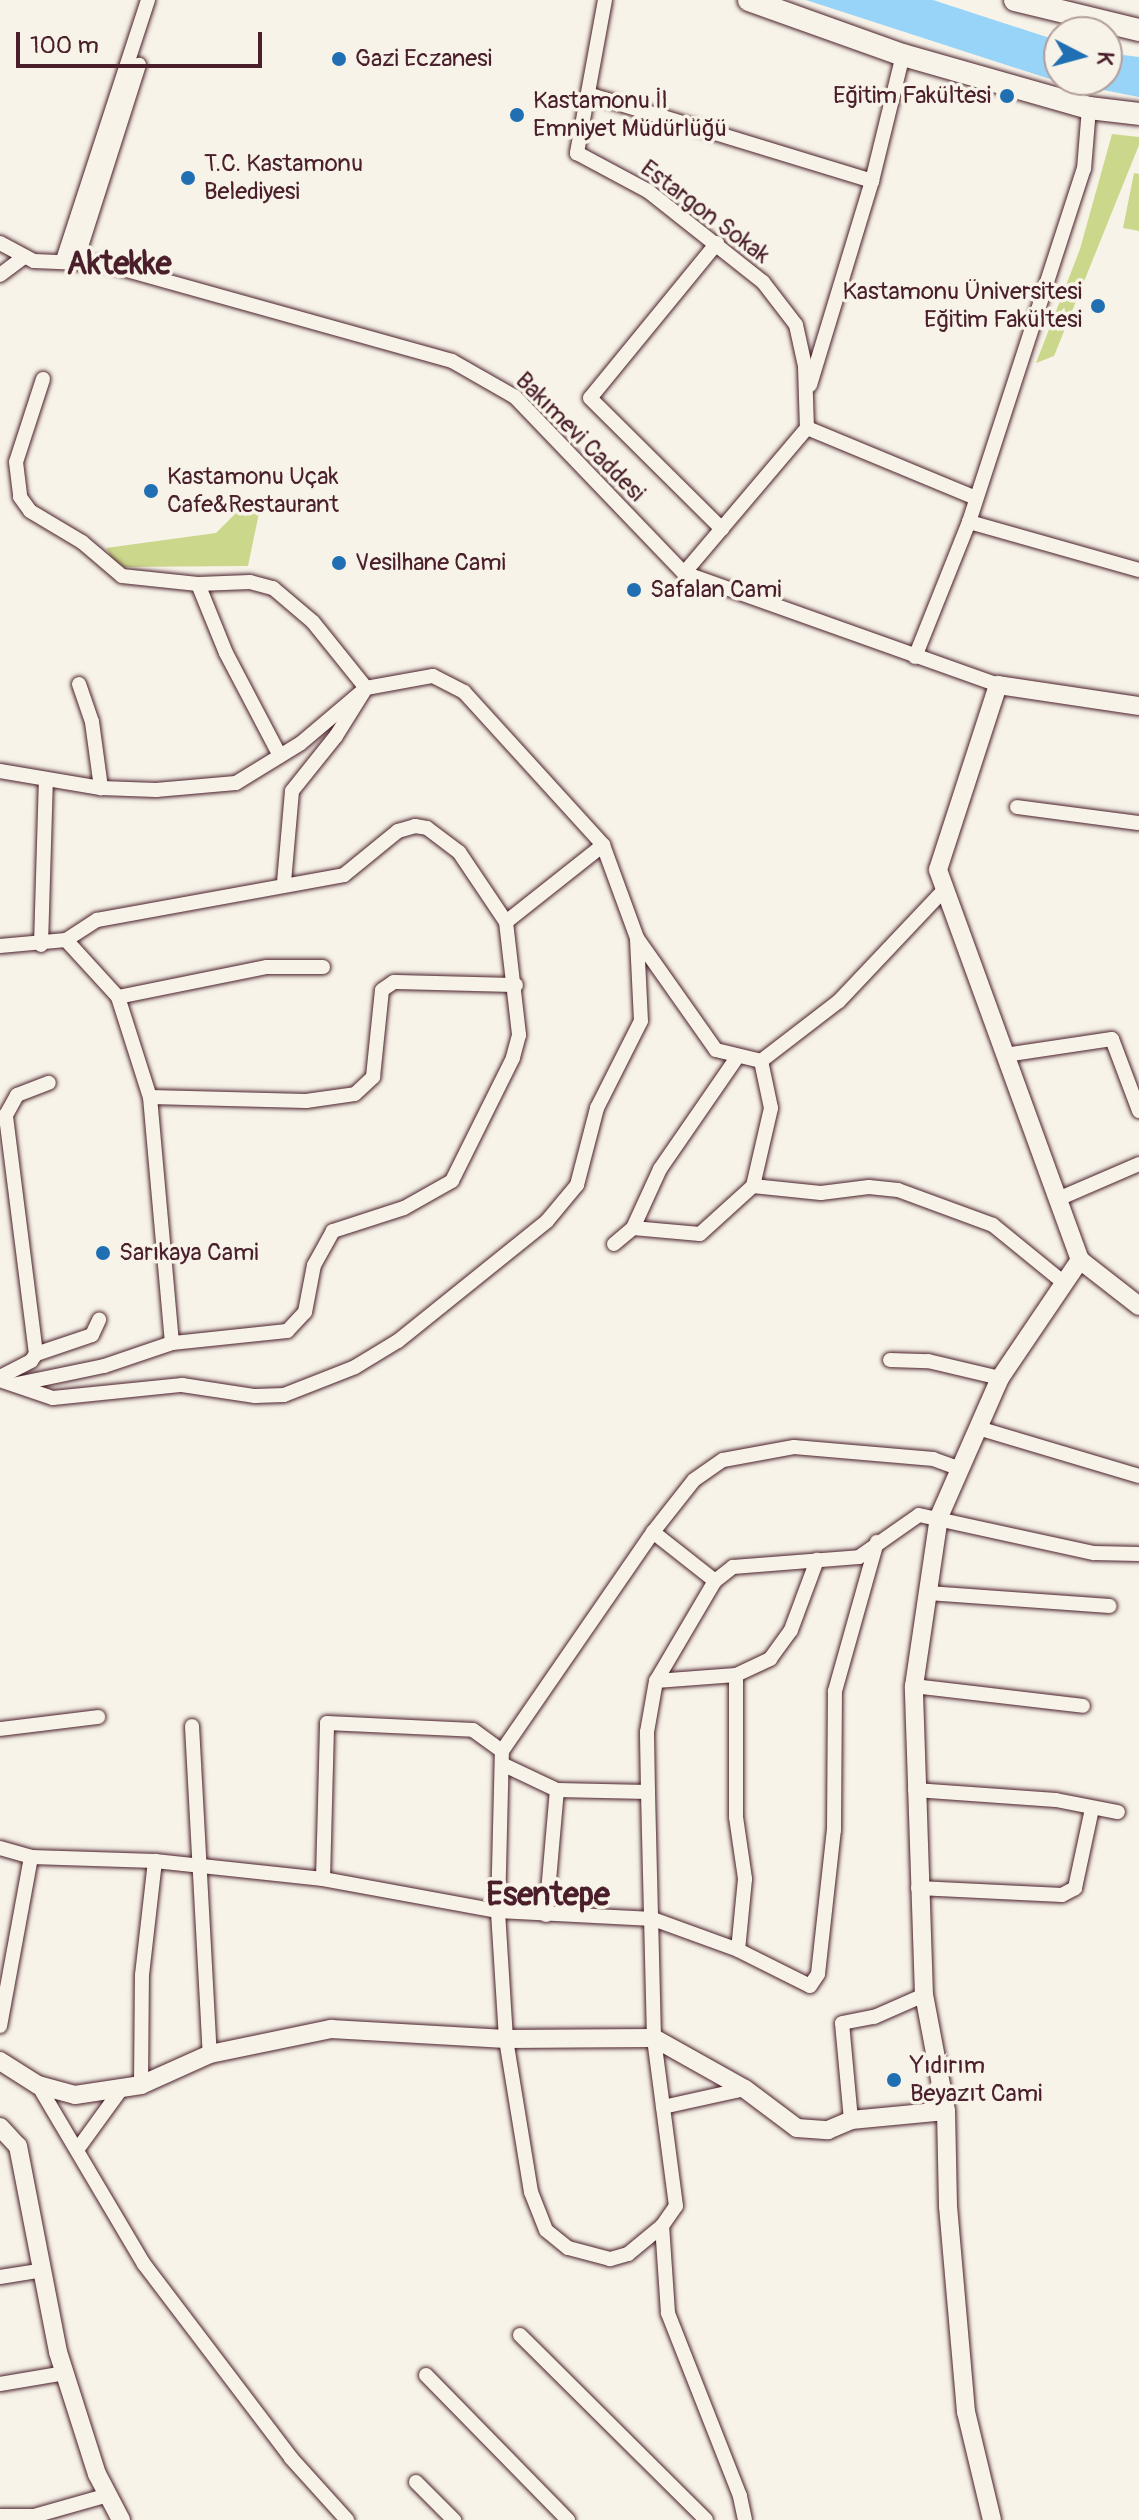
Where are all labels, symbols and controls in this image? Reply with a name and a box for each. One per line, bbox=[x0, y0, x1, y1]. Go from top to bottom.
scale bar bbox=[20, 16, 266, 66]
north arrow bbox=[1043, 16, 1123, 96]
text: 100 m bbox=[30, 31, 99, 60]
place label: Gazi Eczanesi bbox=[355, 45, 492, 73]
marker: Gazi Eczanesi bbox=[330, 50, 348, 68]
text: K bbox=[1090, 50, 1119, 66]
place label: Eğitim Fakültesi bbox=[833, 82, 991, 110]
place label: Kastamonu İl Emniyet Müdürlüğü bbox=[533, 87, 727, 143]
marker: Eğitim Fakültesi bbox=[998, 87, 1016, 105]
marker: Kastamonu İl Emniyet Müdürlüğü bbox=[508, 106, 526, 124]
place label: T.C. Kastamonu Belediyesi bbox=[204, 150, 363, 206]
street label: Estargon Sokak bbox=[635, 154, 775, 270]
marker: T.C. Kastamonu Belediyesi bbox=[179, 169, 197, 187]
district label: Aktekke bbox=[66, 245, 172, 283]
place label: Kastamonu Üniversitesi Eğitim Fakültesi bbox=[842, 278, 1082, 334]
marker: Kastamonu Üniversitesi Eğitim Fakültesi bbox=[1089, 297, 1107, 315]
street label: Bakımevi Caddesi bbox=[509, 366, 651, 508]
place label: Kastamonu Uçak Cafe&Restaurant bbox=[167, 463, 339, 519]
marker: Kastamonu Uçak Cafe&Restaurant bbox=[142, 482, 160, 500]
place label: Vesilhane Cami bbox=[355, 549, 506, 577]
marker: Vesilhane Cami bbox=[330, 554, 348, 572]
place label: Safalan Cami bbox=[650, 576, 782, 604]
marker: Safalan Cami bbox=[625, 581, 643, 599]
place label: Sarıkaya Cami bbox=[119, 1239, 259, 1267]
marker: Sarıkaya Cami bbox=[94, 1244, 112, 1262]
district label: Esentepe bbox=[486, 1876, 610, 1914]
place label: Yıdırım Beyazıt Cami bbox=[910, 2052, 1042, 2108]
marker: Yıdırım Beyazıt Cami bbox=[885, 2071, 903, 2089]

